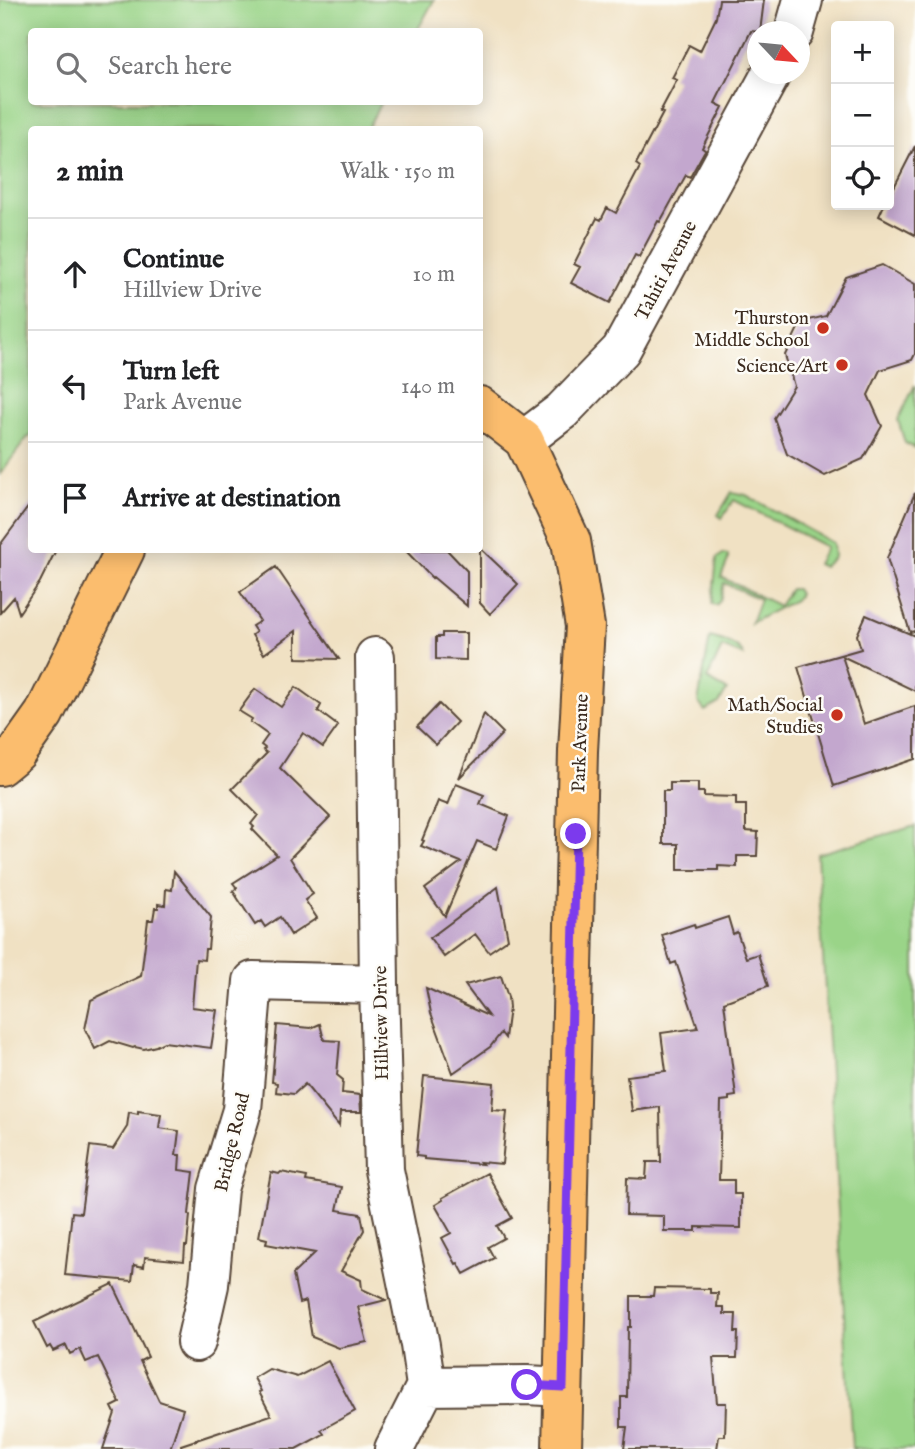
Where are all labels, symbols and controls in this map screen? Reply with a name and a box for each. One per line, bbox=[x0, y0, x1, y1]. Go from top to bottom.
north arrow bbox=[747, 21, 810, 84]
map controls bbox=[831, 21, 894, 210]
button: + bbox=[831, 21, 894, 84]
search box bbox=[28, 28, 483, 105]
icon: search bbox=[52, 48, 90, 86]
text: Search here bbox=[108, 50, 232, 83]
button: − bbox=[831, 84, 894, 147]
button: locate bbox=[831, 147, 894, 210]
text: 2 min bbox=[56, 153, 124, 191]
text: Walk · 150 m bbox=[340, 157, 455, 186]
street label: Tahiti Avenue bbox=[630, 217, 703, 325]
text: Continue bbox=[123, 243, 224, 276]
icon: ahead bbox=[56, 255, 94, 293]
text: 10 m bbox=[412, 260, 455, 289]
text: Hillview Drive bbox=[123, 276, 262, 305]
place label: Thurston Middle School bbox=[694, 307, 810, 353]
marker: Thurston Middle School bbox=[815, 320, 831, 336]
text: Turn left bbox=[123, 355, 220, 388]
place label: Science/Art bbox=[737, 355, 828, 379]
marker: Science/Art bbox=[834, 357, 850, 373]
icon: left bbox=[56, 367, 94, 405]
text: 140 m bbox=[401, 372, 455, 401]
text: Park Avenue bbox=[123, 388, 242, 417]
icon: arrive bbox=[56, 479, 94, 517]
text: Arrive at destination bbox=[123, 482, 341, 515]
street label: Park Avenue bbox=[567, 693, 595, 793]
place label: Math/Social Studies bbox=[727, 694, 824, 740]
marker: Math/Social Studies bbox=[829, 707, 845, 723]
route end bbox=[560, 818, 591, 849]
street label: Hillview Drive bbox=[369, 965, 395, 1080]
street label: Bridge Road bbox=[210, 1090, 256, 1194]
route start bbox=[511, 1369, 542, 1400]

